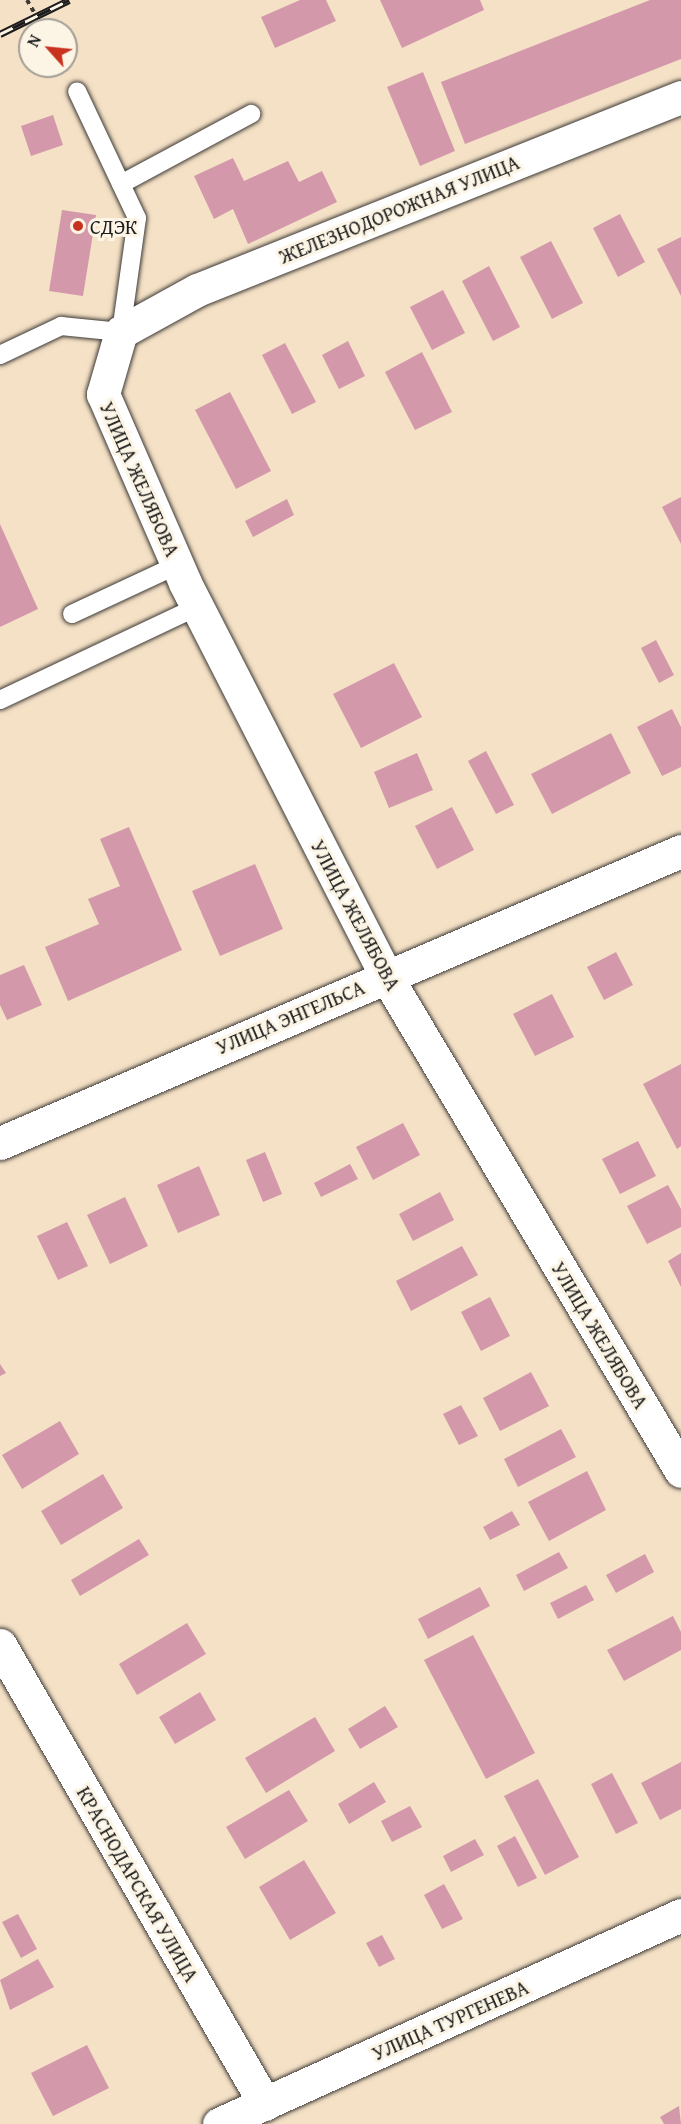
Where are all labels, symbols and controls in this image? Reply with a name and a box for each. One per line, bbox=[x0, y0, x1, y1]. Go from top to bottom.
north arrow bbox=[18, 18, 78, 78]
text: N bbox=[21, 31, 47, 51]
street label: ЖЕЛЕЗНОДОРОЖНАЯ УЛИЦА bbox=[275, 150, 523, 268]
place label: СДЭК bbox=[90, 214, 137, 238]
marker: СДЭК bbox=[71, 219, 85, 233]
street label: УЛИЦА ЖЕЛЯБОВА bbox=[95, 398, 185, 560]
street label: УЛИЦА ЖЕЛЯБОВА bbox=[306, 836, 406, 994]
street label: УЛИЦА ЭНГЕЛЬСА bbox=[212, 975, 368, 1059]
street label: УЛИЦА ЖЕЛЯБОВА bbox=[547, 1257, 653, 1413]
street label: КРАСНОДАРСКАЯ УЛИЦА bbox=[72, 1782, 204, 1986]
street label: УЛИЦА ТУРГЕНЕВА bbox=[368, 1975, 532, 2065]

